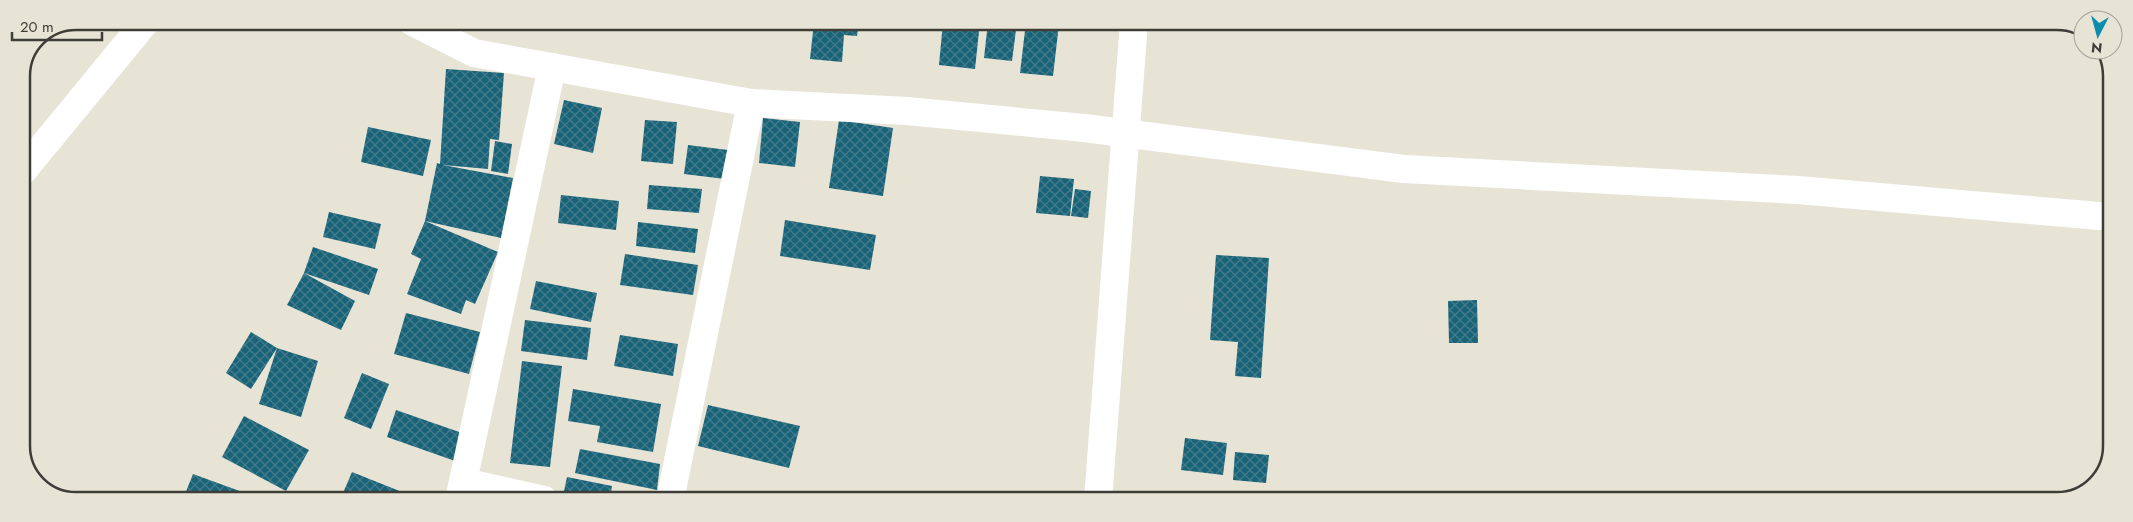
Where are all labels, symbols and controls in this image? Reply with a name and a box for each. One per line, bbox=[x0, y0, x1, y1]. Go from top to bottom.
scale bar bbox=[12, 10, 102, 42]
north arrow bbox=[2073, 10, 2123, 60]
text: 20 m bbox=[20, 16, 54, 38]
text: N bbox=[2090, 37, 2103, 58]

